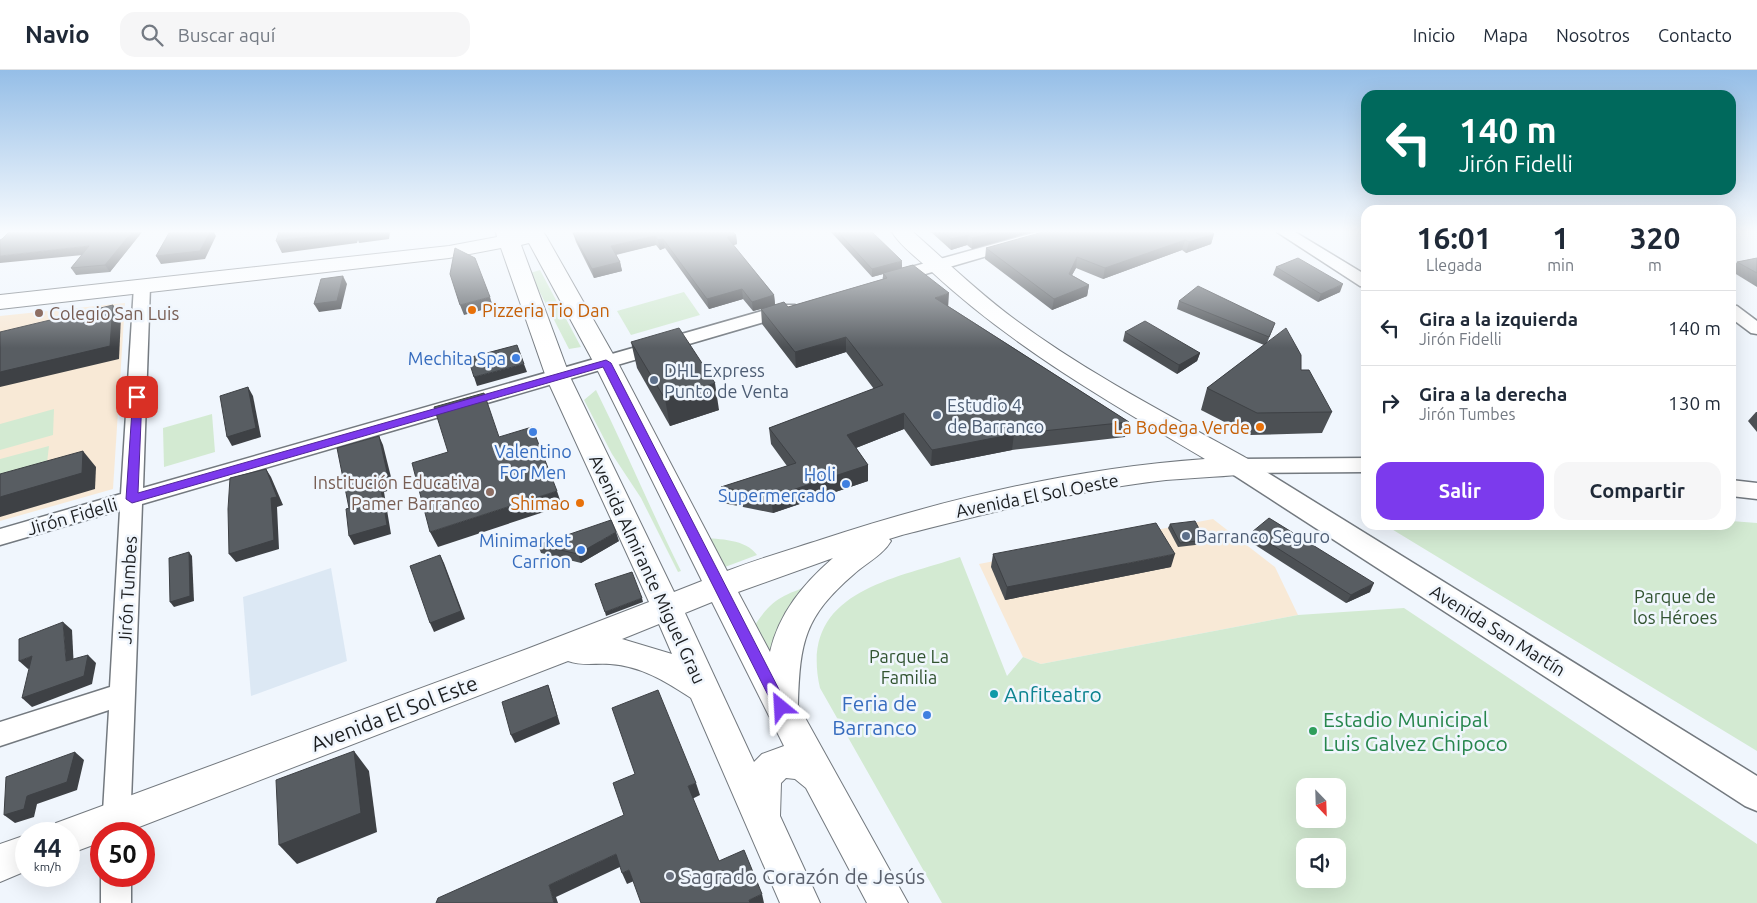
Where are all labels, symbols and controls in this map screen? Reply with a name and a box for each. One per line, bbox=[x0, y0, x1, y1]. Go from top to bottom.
search box bbox=[120, 12, 470, 57]
text: Navio bbox=[25, 21, 90, 48]
icon: search bbox=[138, 21, 166, 49]
text: Buscar aquí bbox=[178, 24, 275, 46]
text: Inicio bbox=[1413, 25, 1455, 45]
text: Mapa bbox=[1483, 25, 1528, 45]
text: Nosotros bbox=[1556, 25, 1630, 45]
text: Contacto bbox=[1658, 25, 1732, 45]
icon: left bbox=[1376, 110, 1441, 175]
text: 140 m bbox=[1459, 110, 1557, 150]
text: Jirón Fidelli bbox=[1459, 151, 1573, 176]
text: 16:01 bbox=[1417, 221, 1492, 255]
text: 1 bbox=[1552, 221, 1569, 255]
text: 320 bbox=[1630, 221, 1680, 255]
text: Llegada bbox=[1426, 256, 1482, 274]
text: min bbox=[1547, 256, 1574, 274]
text: m bbox=[1648, 256, 1662, 274]
place label: Pizzeria Tio Dan bbox=[482, 300, 610, 320]
place label: Colegio San Luis bbox=[49, 303, 179, 323]
marker: Pizzeria Tio Dan bbox=[466, 304, 478, 316]
marker: Colegio San Luis bbox=[33, 307, 45, 319]
text: Gira a la izquierda bbox=[1419, 308, 1578, 330]
icon: left bbox=[1376, 314, 1404, 342]
text: 140 m bbox=[1668, 317, 1721, 339]
text: Jirón Fidelli bbox=[1419, 330, 1502, 348]
place label: Mechita Spa bbox=[408, 348, 506, 368]
marker: Mechita Spa bbox=[510, 352, 522, 364]
place label: DHL Express Punto de Venta bbox=[664, 360, 789, 401]
marker: DHL Express Punto de Venta bbox=[648, 374, 660, 386]
pin bbox=[116, 376, 158, 418]
icon: arrive bbox=[123, 383, 151, 411]
text: Gira a la derecha bbox=[1419, 383, 1567, 405]
icon: right bbox=[1376, 389, 1404, 417]
text: 130 m bbox=[1668, 392, 1721, 414]
place label: Estudio 4 de Barranco bbox=[947, 395, 1044, 436]
text: Jirón Tumbes bbox=[1419, 405, 1516, 423]
marker: Estudio 4 de Barranco bbox=[931, 409, 943, 421]
place label: La Bodega Verde bbox=[1113, 417, 1250, 437]
marker: La Bodega Verde bbox=[1254, 421, 1266, 433]
marker: Valentino For Men bbox=[527, 426, 539, 438]
place label: Valentino For Men bbox=[494, 441, 572, 482]
street label: Avenida Almirante Miguel Grau bbox=[586, 451, 710, 687]
button: Salir bbox=[1376, 462, 1544, 520]
button: Compartir bbox=[1554, 462, 1721, 520]
place label: Holi Supermercado bbox=[718, 464, 836, 505]
street label: Avenida El Sol Oeste bbox=[954, 469, 1120, 521]
place label: Institución Educativa Pamer Barranco bbox=[313, 472, 480, 513]
marker: Holi Supermercado bbox=[840, 478, 852, 490]
marker: Institución Educativa Pamer Barranco bbox=[484, 486, 496, 498]
place label: Shimao bbox=[511, 493, 570, 513]
street label: Jirón Fidelli bbox=[25, 494, 119, 538]
marker: Shimao bbox=[574, 497, 586, 509]
place label: Barranco Seguro bbox=[1196, 526, 1330, 546]
place label: Minimarket Carrion bbox=[479, 530, 571, 571]
marker: Barranco Seguro bbox=[1180, 530, 1192, 542]
street label: Jirón Tumbes bbox=[114, 535, 140, 645]
marker: Minimarket Carrion bbox=[575, 544, 587, 556]
street label: Avenida San Martín bbox=[1427, 580, 1569, 680]
park label: Parque de los Héroes bbox=[1633, 586, 1718, 627]
park label: Parque La Familia bbox=[869, 646, 949, 687]
street label: Avenida El Sol Este bbox=[307, 670, 481, 756]
position arrow bbox=[754, 680, 806, 732]
place label: Anfiteatro bbox=[1004, 682, 1102, 706]
marker: Anfiteatro bbox=[988, 688, 1000, 700]
place label: Feria de Barranco bbox=[832, 691, 917, 739]
place label: Estadio Municipal Luis Galvez Chipoco bbox=[1323, 707, 1508, 755]
marker: Feria de Barranco bbox=[921, 709, 933, 721]
marker: Estadio Municipal Luis Galvez Chipoco bbox=[1307, 725, 1319, 737]
north arrow bbox=[1296, 778, 1346, 828]
map controls bbox=[1296, 778, 1346, 888]
speed limit sign: 50 bbox=[90, 822, 155, 887]
text: 44 bbox=[33, 834, 62, 862]
button: sound bbox=[1296, 838, 1346, 888]
text: km/h bbox=[34, 860, 61, 873]
place label: Sagrado Corazón de Jesús bbox=[680, 864, 925, 888]
marker: Sagrado Corazón de Jesús bbox=[664, 870, 676, 882]

